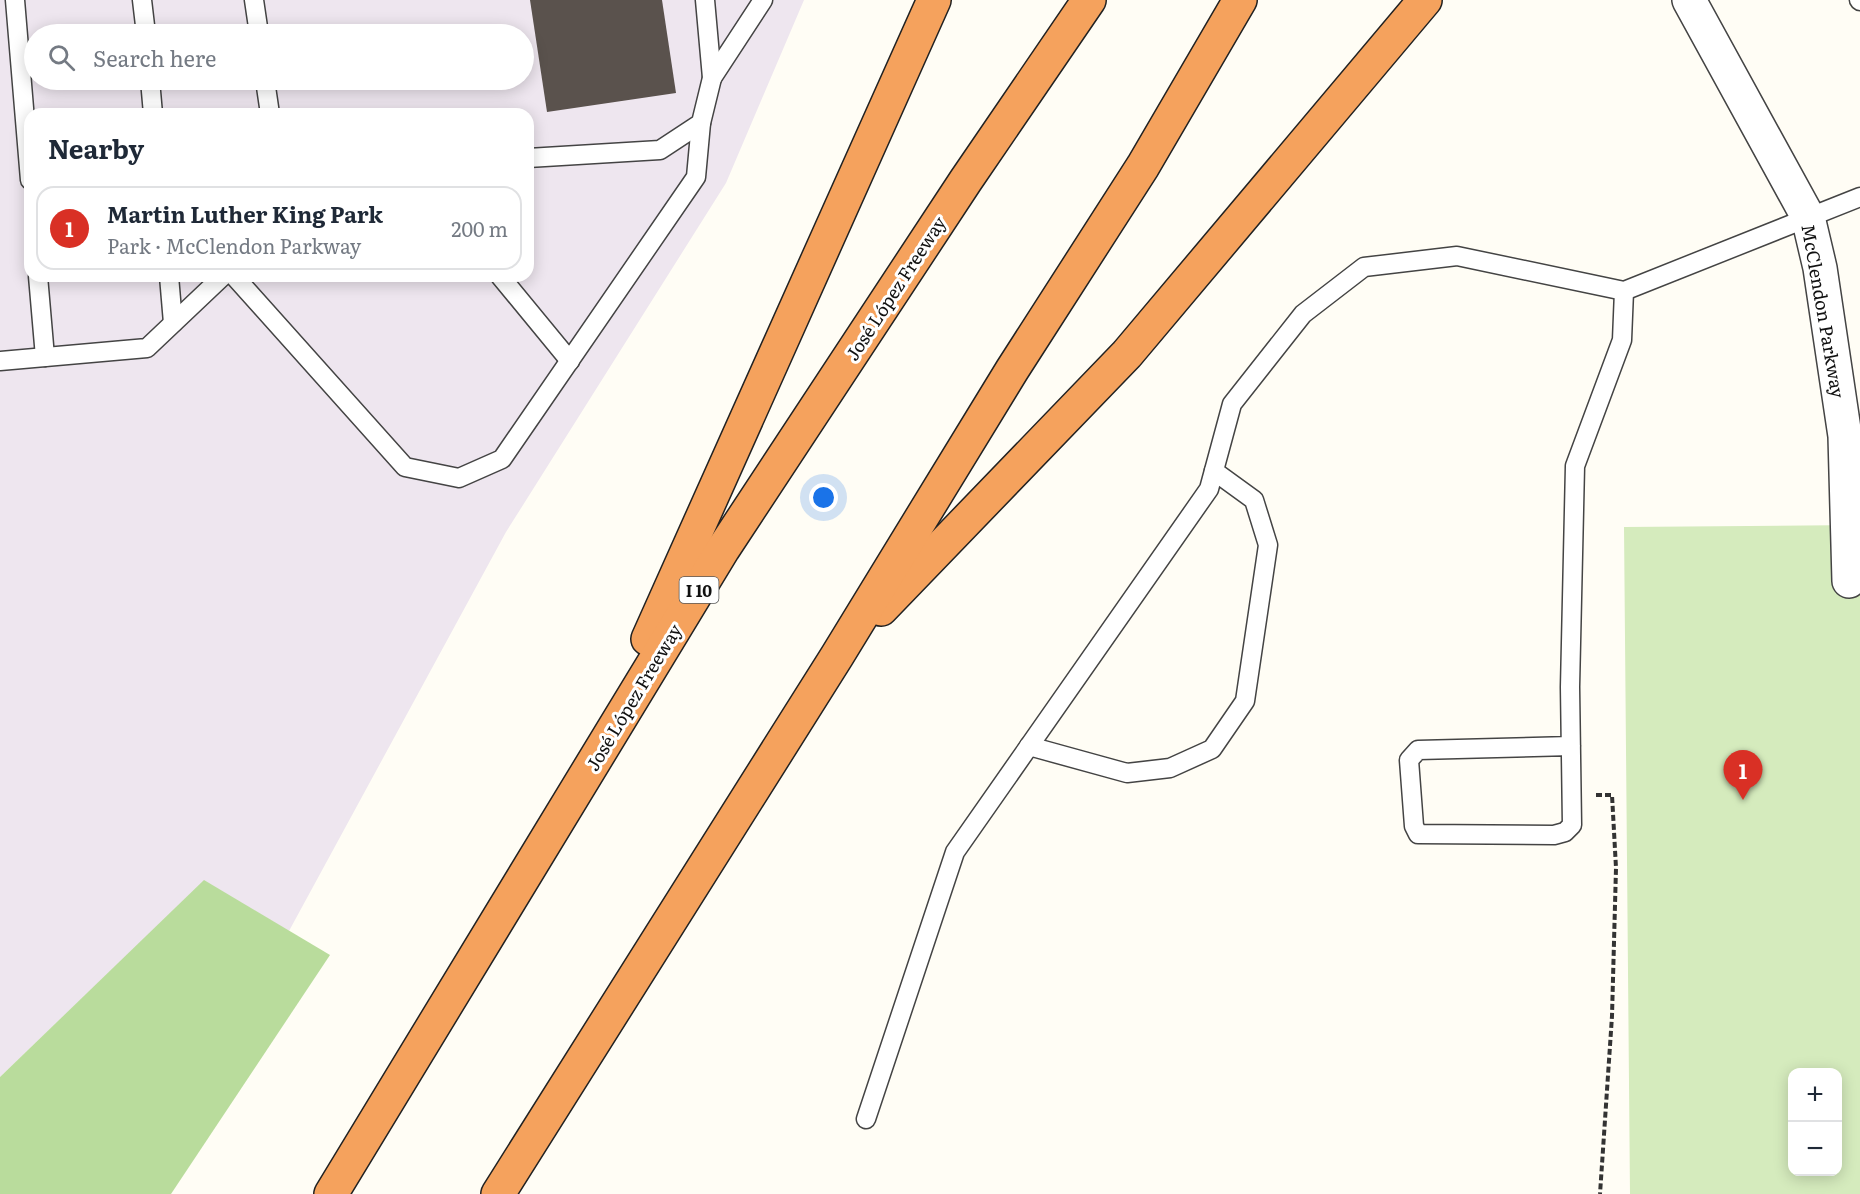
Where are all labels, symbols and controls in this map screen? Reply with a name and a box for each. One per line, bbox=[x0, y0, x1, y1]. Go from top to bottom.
search box bbox=[24, 24, 534, 90]
icon: search bbox=[45, 41, 78, 74]
text: Search here bbox=[93, 41, 216, 74]
text: Nearby bbox=[48, 128, 144, 167]
text: Martin Luther King Park bbox=[107, 197, 383, 230]
street label: José López Freeway bbox=[838, 210, 952, 365]
text: 1 bbox=[65, 213, 74, 243]
text: 200 m bbox=[451, 213, 508, 243]
street label: McClendon Parkway bbox=[1795, 222, 1853, 401]
text: Park · McClendon Parkway bbox=[107, 230, 361, 260]
your location bbox=[809, 483, 838, 512]
road number: I 10 bbox=[680, 577, 718, 603]
street label: José López Freeway bbox=[578, 618, 688, 776]
pin: 1 bbox=[1724, 750, 1762, 800]
map controls bbox=[1788, 1068, 1842, 1176]
button: + bbox=[1788, 1068, 1842, 1122]
button: − bbox=[1788, 1122, 1842, 1176]

